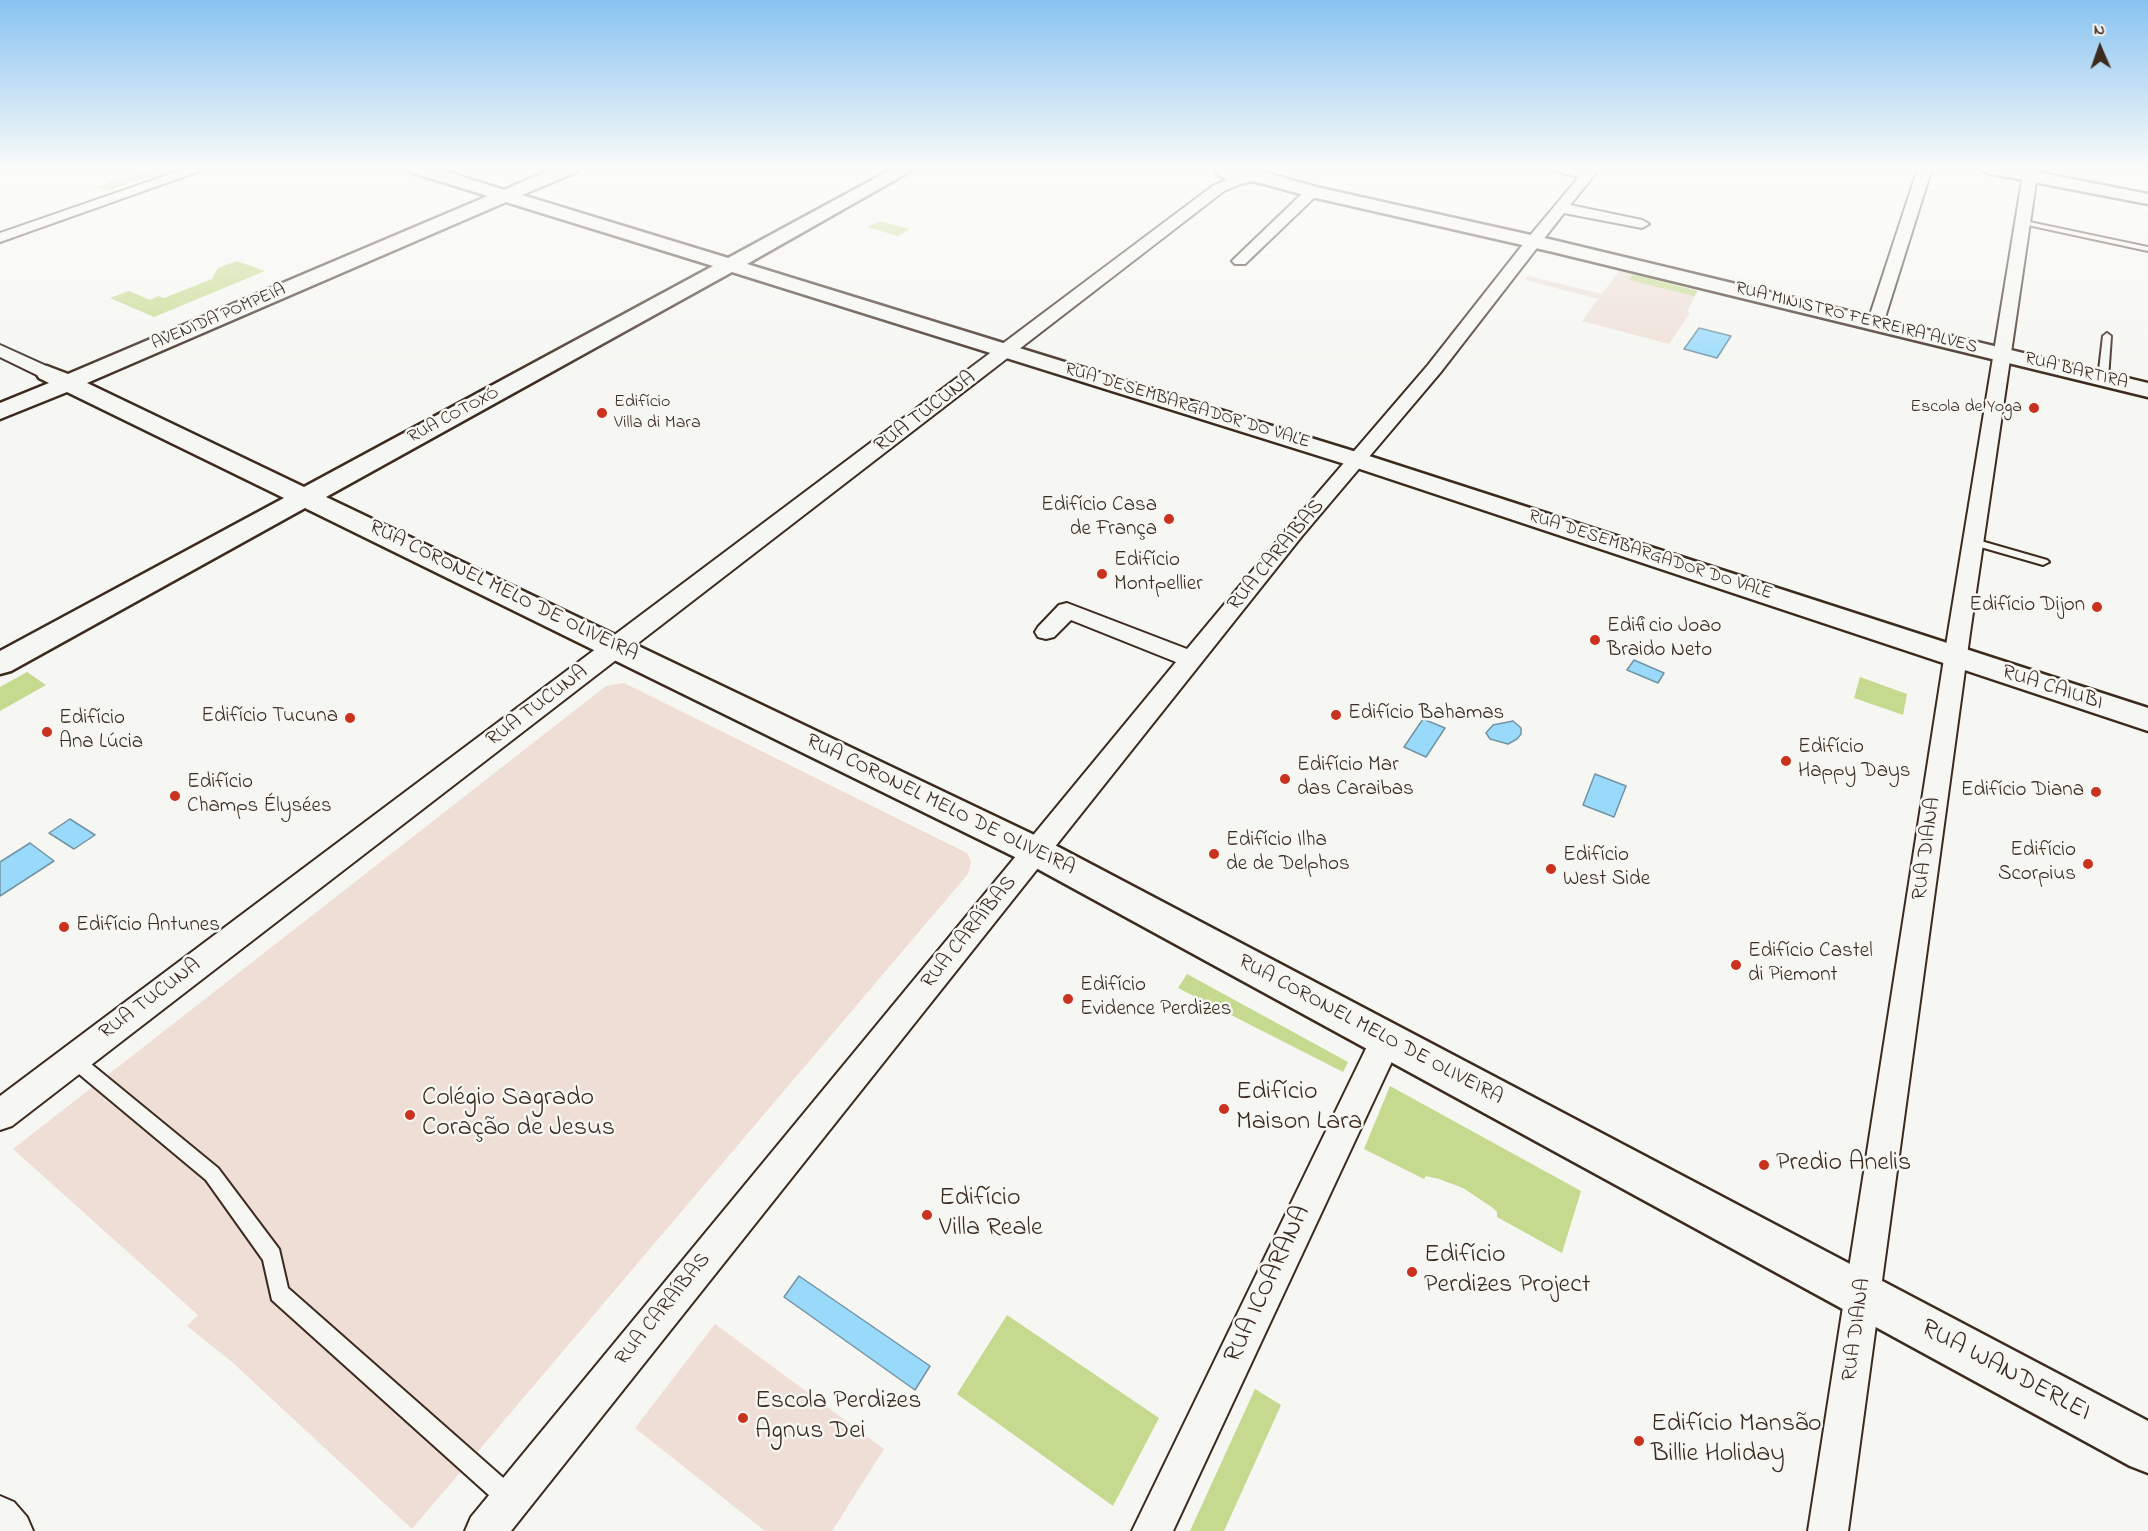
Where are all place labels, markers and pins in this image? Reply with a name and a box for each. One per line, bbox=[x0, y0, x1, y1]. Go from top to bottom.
place label: Edifício Villa di Mara bbox=[614, 392, 701, 434]
place label: Escola de Yoga bbox=[1910, 397, 2022, 419]
marker: Escola de Yoga bbox=[2027, 401, 2041, 415]
marker: Edifício Villa di Mara bbox=[595, 406, 609, 420]
place label: Edifício Casa de França bbox=[1041, 494, 1157, 544]
marker: Edifício Casa de França bbox=[1162, 512, 1176, 526]
place label: Edifício Montpellier bbox=[1114, 549, 1203, 599]
marker: Edifício Montpellier bbox=[1095, 567, 1109, 581]
place label: Edifício Dijon bbox=[1969, 594, 2085, 620]
marker: Edifício Dijon bbox=[2090, 600, 2104, 614]
place label: Edificio Joao Braido Neto bbox=[1607, 615, 1722, 665]
marker: Edificio Joao Braido Neto bbox=[1588, 633, 1602, 647]
place label: Edifício Bahamas bbox=[1348, 702, 1504, 728]
place label: Edifício Tucuna bbox=[201, 705, 338, 731]
place label: Edifício Ana Lúcia bbox=[59, 707, 143, 757]
marker: Edifício Bahamas bbox=[1329, 708, 1343, 722]
marker: Edifício Tucuna bbox=[343, 711, 357, 725]
marker: Edifício Ana Lúcia bbox=[40, 725, 54, 739]
place label: Edifício Happy Days bbox=[1798, 736, 1910, 786]
place label: Edifício Mar das Caraibas bbox=[1297, 754, 1414, 804]
marker: Edifício Happy Days bbox=[1779, 754, 1793, 768]
place label: Edifício Champs Élysées bbox=[187, 771, 332, 821]
marker: Edifício Mar das Caraibas bbox=[1278, 772, 1292, 786]
place label: Edifício Diana bbox=[1961, 779, 2084, 805]
marker: Edifício Diana bbox=[2089, 785, 2103, 799]
marker: Edifício Champs Élysées bbox=[168, 789, 182, 803]
place label: Edifício Ilha de de Delphos bbox=[1226, 829, 1350, 879]
place label: Edifício Scorpius bbox=[1998, 839, 2076, 889]
place label: Edifício West Side bbox=[1563, 844, 1650, 894]
marker: Edifício Ilha de de Delphos bbox=[1207, 847, 1221, 861]
marker: Edifício Scorpius bbox=[2081, 857, 2095, 871]
marker: Edifício West Side bbox=[1544, 862, 1558, 876]
place label: Edifício Antunes bbox=[76, 914, 220, 940]
marker: Edifício Antunes bbox=[57, 920, 71, 934]
place label: Edifício Castel di Piemont bbox=[1748, 940, 1873, 990]
marker: Edifício Castel di Piemont bbox=[1729, 958, 1743, 972]
place label: Edifício Evidence Perdizes bbox=[1080, 974, 1231, 1024]
marker: Edifício Evidence Perdizes bbox=[1061, 992, 1075, 1006]
place label: Edifício Maison Lara bbox=[1236, 1078, 1362, 1140]
place label: Colégio Sagrado Coração de Jesus bbox=[422, 1084, 615, 1146]
marker: Edifício Maison Lara bbox=[1217, 1102, 1231, 1116]
marker: Colégio Sagrado Coração de Jesus bbox=[403, 1108, 417, 1122]
place label: Predio Anelis bbox=[1776, 1149, 1911, 1181]
marker: Predio Anelis bbox=[1757, 1158, 1771, 1172]
place label: Edifício Villa Reale bbox=[939, 1184, 1043, 1246]
marker: Edifício Villa Reale bbox=[920, 1208, 934, 1222]
place label: Edifício Perdizes Project bbox=[1424, 1241, 1590, 1302]
marker: Edifício Perdizes Project bbox=[1405, 1265, 1419, 1279]
place label: Escola Perdizes Agnus Dei bbox=[755, 1387, 921, 1448]
place label: Edifício Mansão Billie Holiday bbox=[1651, 1410, 1822, 1472]
marker: Escola Perdizes Agnus Dei bbox=[736, 1411, 750, 1425]
marker: Edifício Mansão Billie Holiday bbox=[1632, 1434, 1646, 1448]

